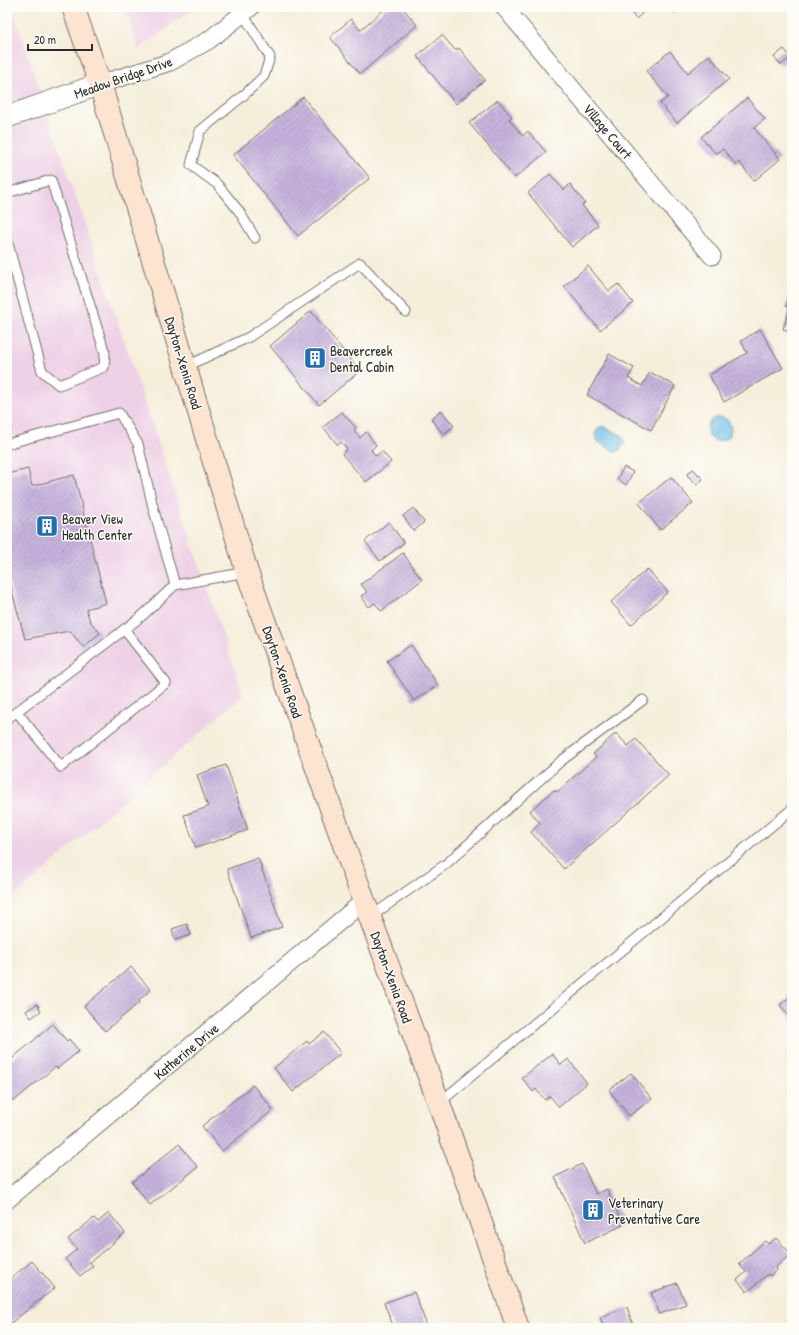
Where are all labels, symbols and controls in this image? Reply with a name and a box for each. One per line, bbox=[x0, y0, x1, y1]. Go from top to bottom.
scale bar bbox=[28, 26, 92, 52]
text: 20 m bbox=[34, 31, 56, 48]
street label: Meadow Bridge Drive bbox=[71, 51, 175, 104]
street label: Village Court bbox=[579, 99, 637, 163]
street label: Dayton-Xenia Road bbox=[160, 315, 207, 412]
place label: Beavercreek Dental Cabin bbox=[330, 341, 394, 376]
building icon: Beavercreek Dental Cabin bbox=[302, 345, 328, 371]
place label: Beaver View Health Center bbox=[62, 509, 133, 544]
building icon: Beaver View Health Center bbox=[34, 513, 60, 539]
street label: Dayton-Xenia Road bbox=[258, 624, 308, 721]
street label: Dayton-Xenia Road bbox=[366, 929, 417, 1026]
street label: Katherine Drive bbox=[150, 1018, 223, 1084]
place label: Veterinary Preventative Care bbox=[608, 1193, 700, 1228]
building icon: Veterinary Preventative Care bbox=[580, 1197, 606, 1223]

